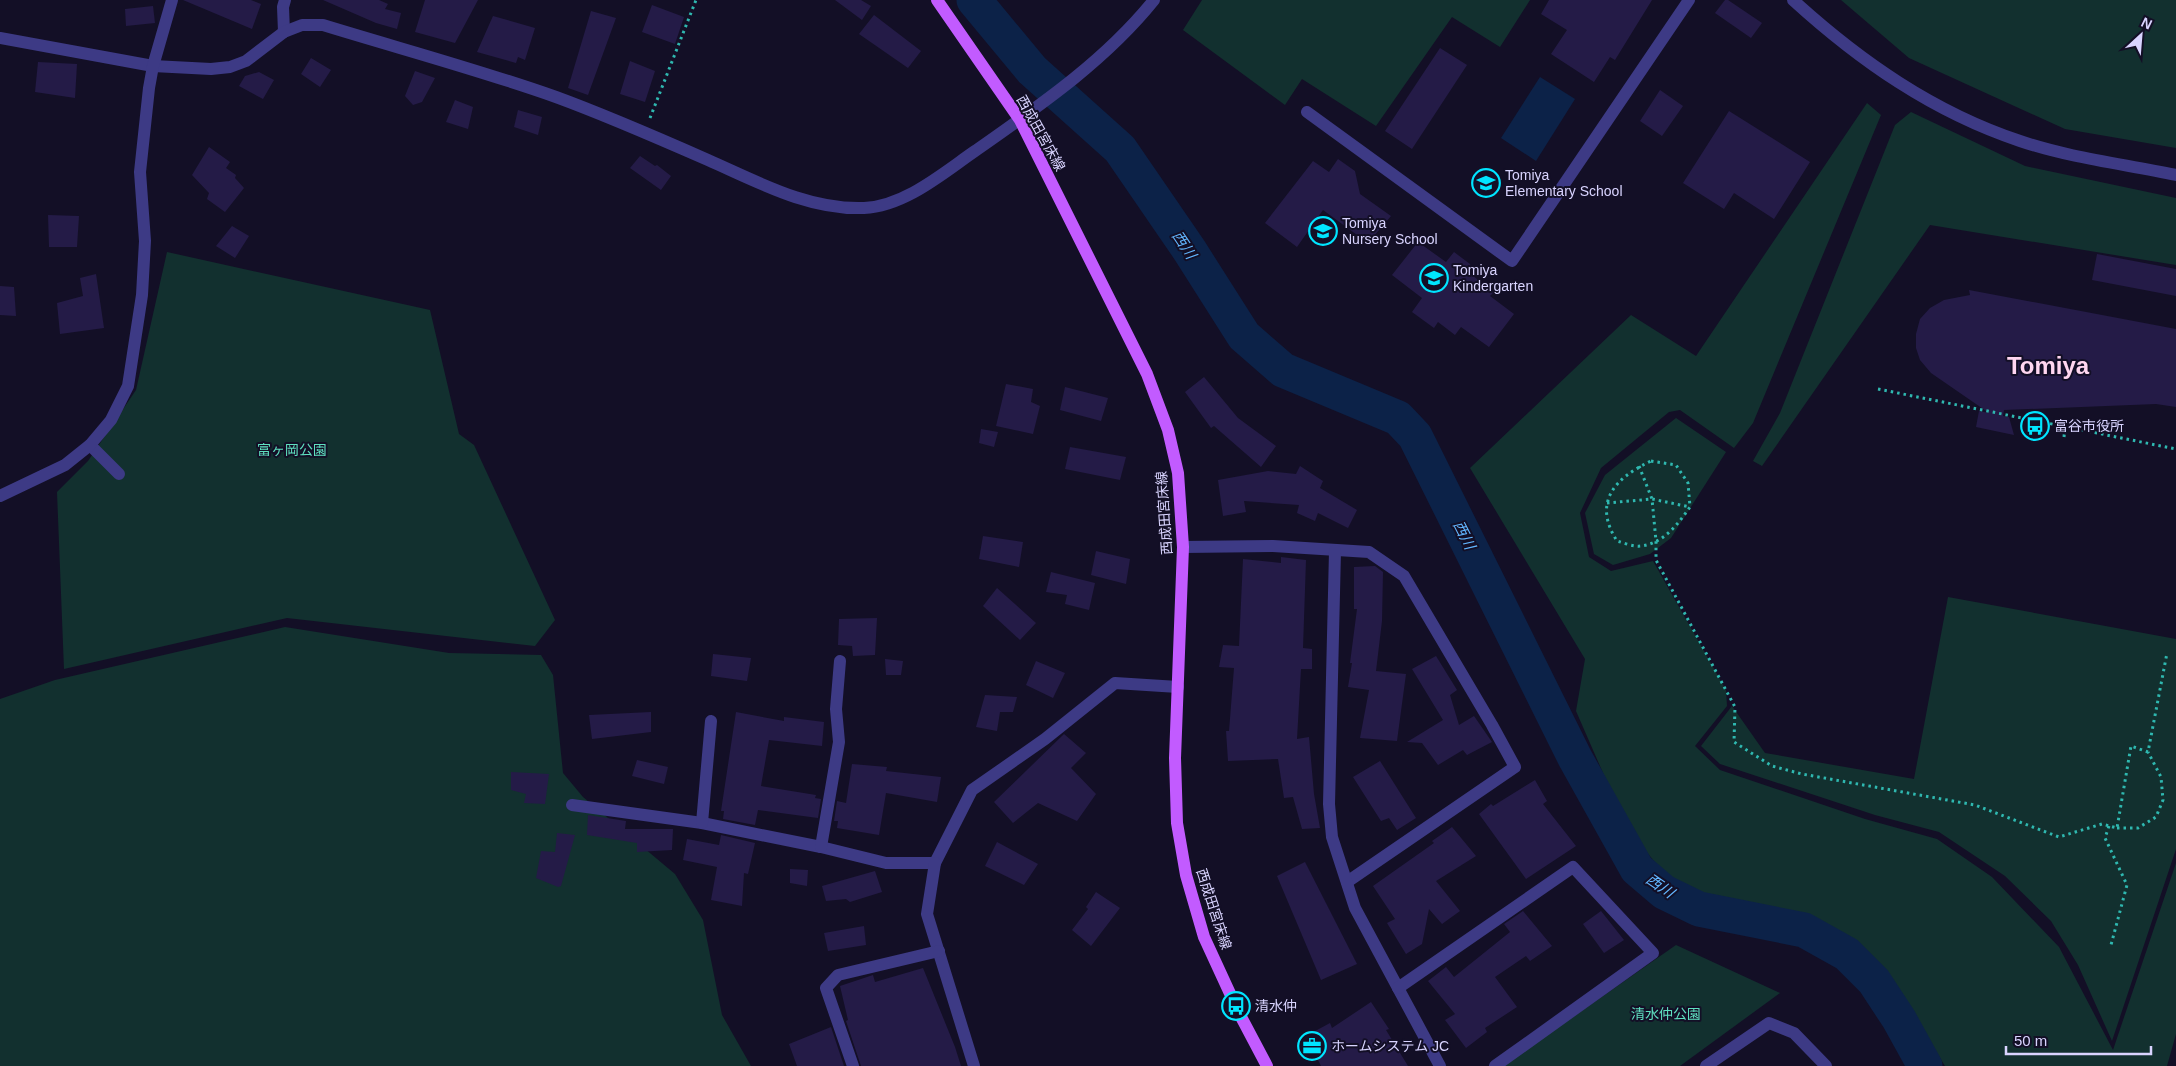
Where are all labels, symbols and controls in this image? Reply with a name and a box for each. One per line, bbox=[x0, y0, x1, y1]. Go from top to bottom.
north arrow bbox=[2116, 10, 2166, 60]
text: N bbox=[2139, 14, 2155, 33]
street label: 西成田宮床線 bbox=[1014, 92, 1068, 174]
place label: Tomiya Elementary School bbox=[1505, 167, 1623, 199]
school or university icon: Tomiya Elementary School bbox=[1471, 168, 1501, 198]
place label: Tomiya Nursery School bbox=[1342, 215, 1438, 247]
school or university icon: Tomiya Nursery School bbox=[1308, 216, 1338, 246]
water label: 西川 bbox=[1169, 228, 1201, 264]
place label: Tomiya Kindergarten bbox=[1453, 262, 1533, 294]
school or university icon: Tomiya Kindergarten bbox=[1419, 263, 1449, 293]
district label: Tomiya bbox=[2007, 352, 2090, 379]
bus stop icon: 富谷市役所 bbox=[2020, 411, 2050, 441]
place label: 富谷市役所 bbox=[2054, 418, 2124, 434]
park label: 富ヶ岡公園 bbox=[257, 442, 327, 458]
street label: 西成田宮床線 bbox=[1153, 471, 1175, 555]
water label: 西川 bbox=[1450, 518, 1480, 554]
street label: 西成田宮床線 bbox=[1193, 867, 1235, 951]
water label: 西川 bbox=[1643, 870, 1679, 902]
bus stop icon: 清水仲 bbox=[1221, 991, 1251, 1021]
place label: 清水仲 bbox=[1255, 998, 1297, 1014]
park label: 清水仲公園 bbox=[1631, 1006, 1701, 1022]
scale bar bbox=[2006, 1024, 2151, 1056]
office icon: ホームシステム JC bbox=[1297, 1031, 1327, 1061]
text: 50 m bbox=[2014, 1032, 2047, 1049]
place label: ホームシステム JC bbox=[1331, 1038, 1449, 1054]

